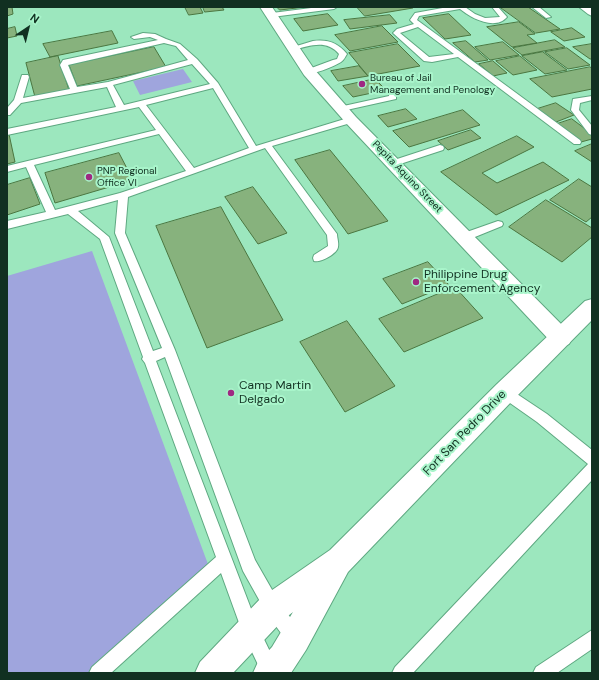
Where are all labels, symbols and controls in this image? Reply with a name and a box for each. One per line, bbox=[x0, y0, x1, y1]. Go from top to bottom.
north arrow bbox=[8, 8, 48, 48]
text: N bbox=[28, 10, 42, 26]
place label: Bureau of Jail Management and Penology bbox=[370, 72, 495, 96]
marker: Bureau of Jail Management and Penology bbox=[357, 79, 367, 89]
street label: Pepita Aquino Street bbox=[370, 139, 444, 215]
place label: PNP Regional Office VI bbox=[97, 165, 157, 188]
marker: PNP Regional Office VI bbox=[84, 172, 94, 182]
place label: Philippine Drug Enforcement Agency bbox=[424, 268, 540, 296]
marker: Philippine Drug Enforcement Agency bbox=[411, 277, 421, 287]
place label: Camp Martin Delgado bbox=[239, 379, 311, 407]
street label: Fort San Pedro Drive bbox=[421, 387, 509, 479]
marker: Camp Martin Delgado bbox=[226, 388, 236, 398]

